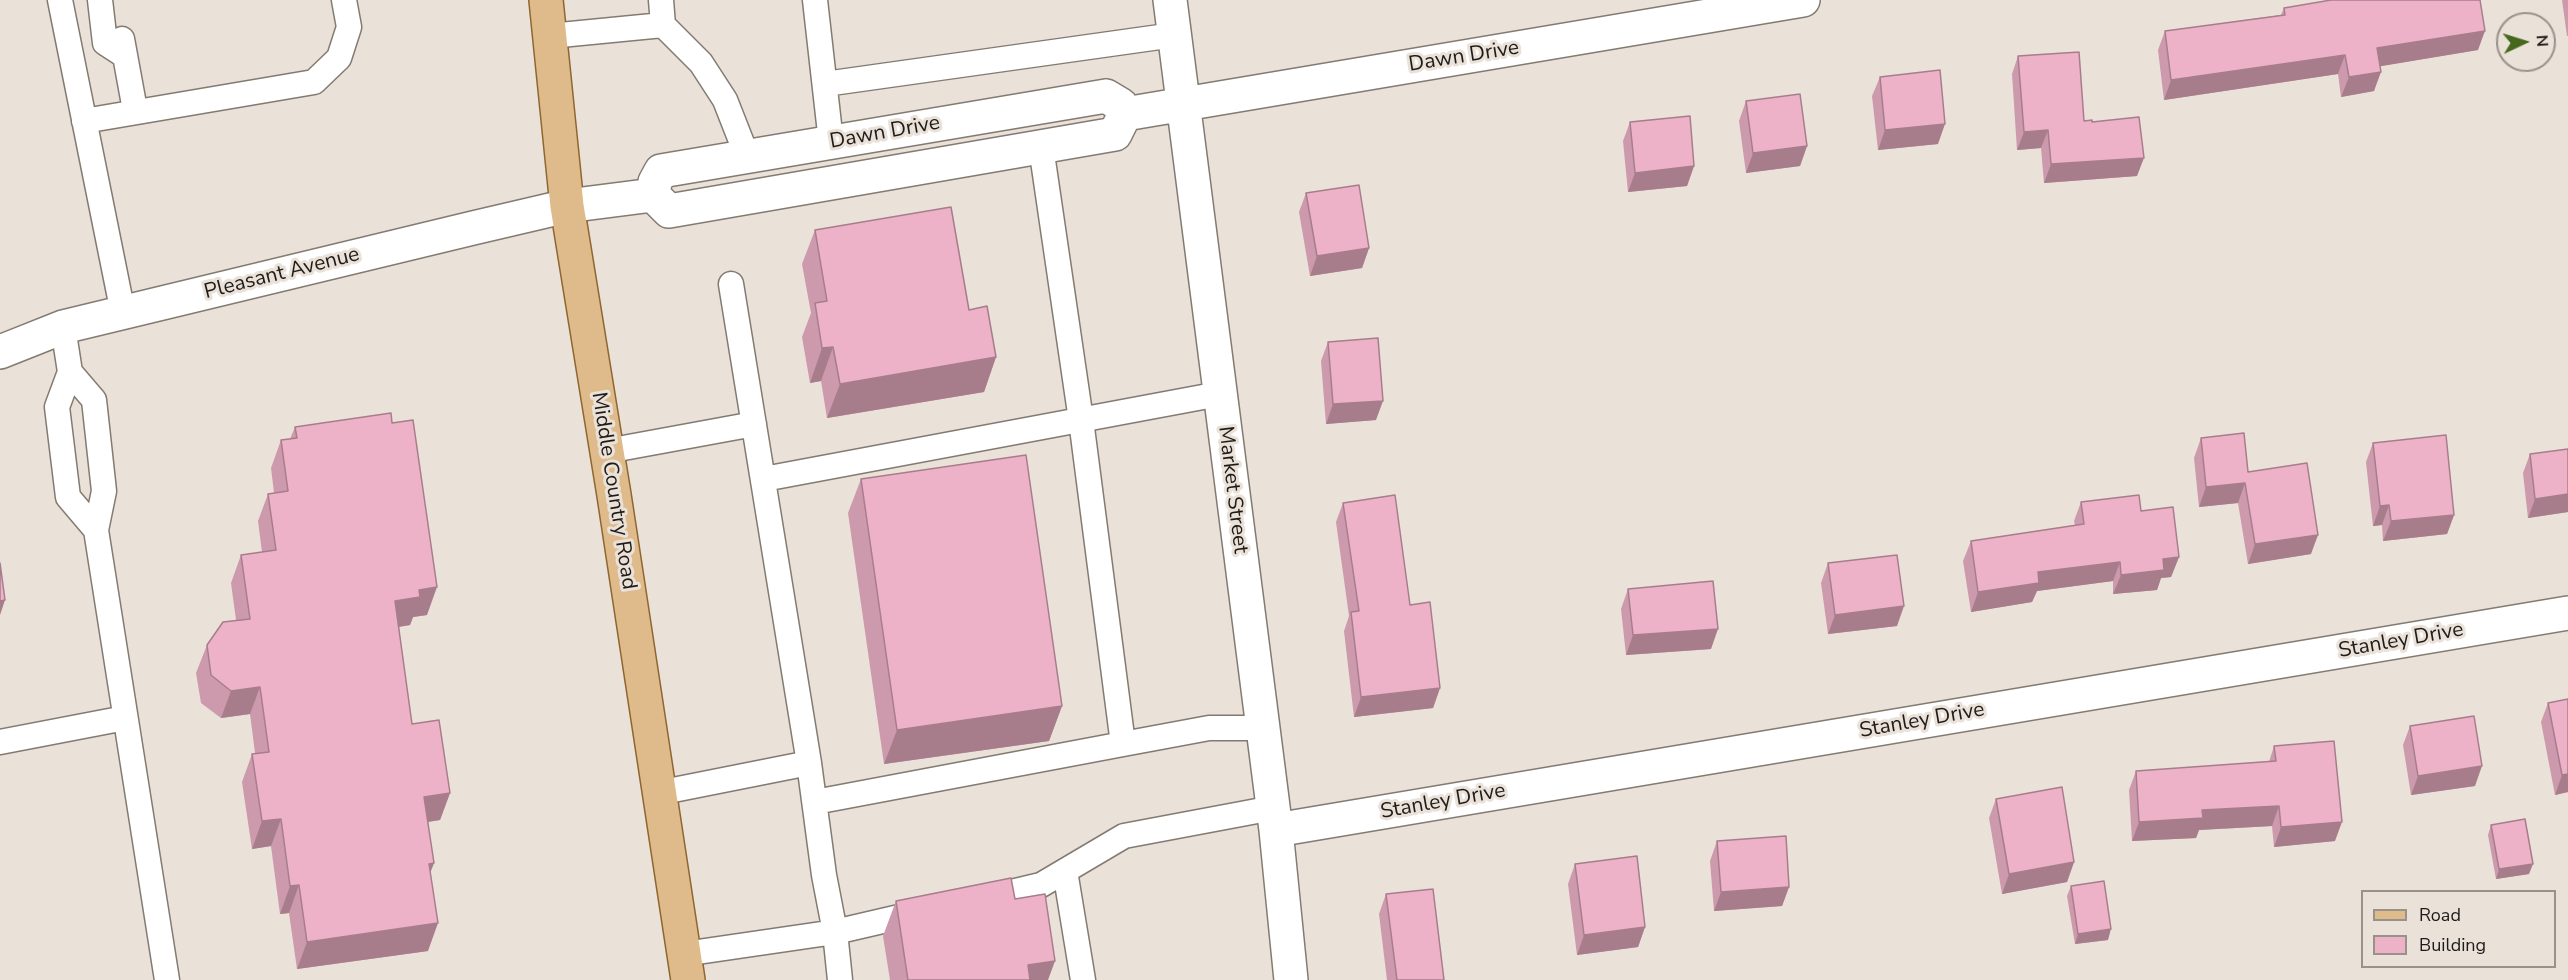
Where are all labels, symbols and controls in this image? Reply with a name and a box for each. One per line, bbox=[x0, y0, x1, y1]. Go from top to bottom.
north arrow bbox=[2496, 12, 2556, 72]
text: N bbox=[2531, 34, 2553, 48]
street label: Dawn Drive bbox=[1407, 36, 1521, 78]
street label: Dawn Drive bbox=[828, 111, 942, 155]
street label: Pleasant Avenue bbox=[202, 243, 362, 305]
street label: Middle Country Road bbox=[585, 391, 641, 591]
street label: Market Street bbox=[1212, 425, 1252, 555]
street label: Stanley Drive bbox=[2337, 618, 2465, 664]
street label: Stanley Drive bbox=[1858, 698, 1986, 744]
street label: Stanley Drive bbox=[1379, 779, 1507, 825]
legend bbox=[2361, 890, 2556, 968]
text: Road bbox=[2419, 903, 2461, 927]
text: Building bbox=[2419, 933, 2486, 957]

